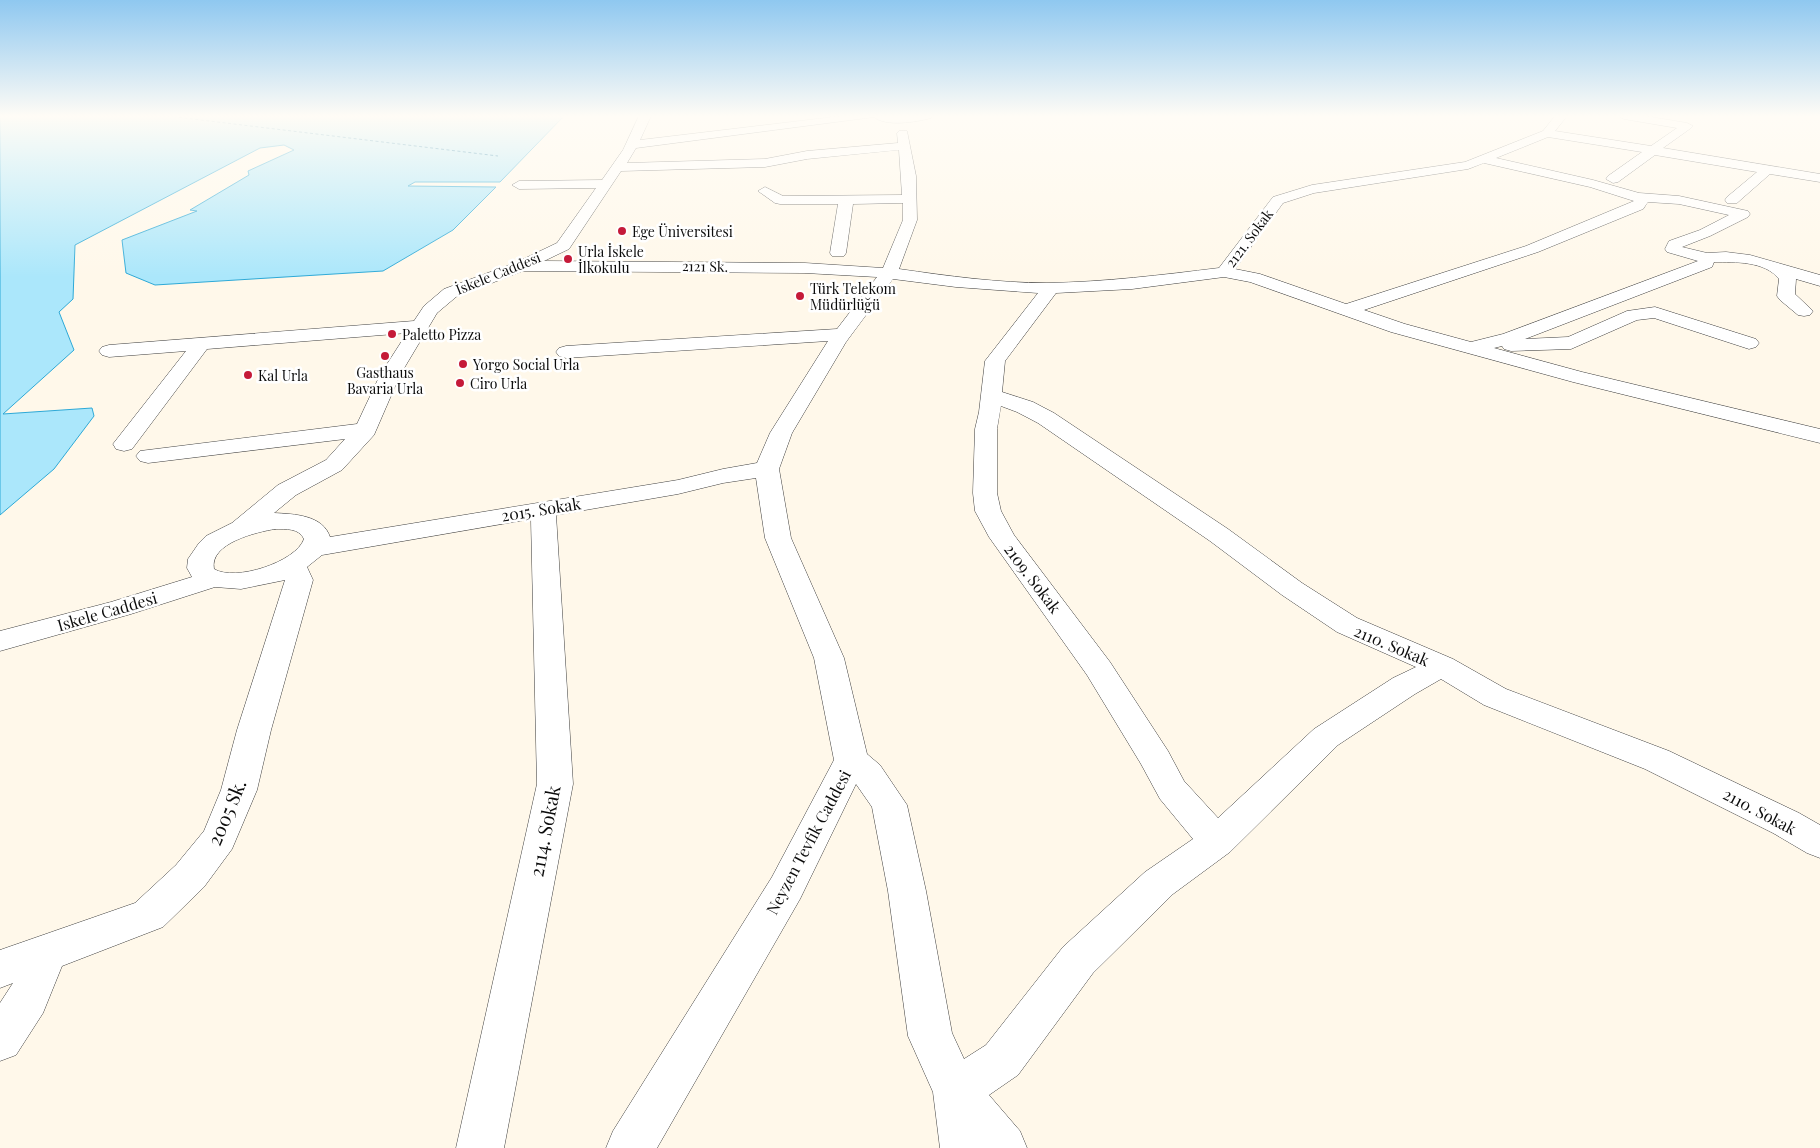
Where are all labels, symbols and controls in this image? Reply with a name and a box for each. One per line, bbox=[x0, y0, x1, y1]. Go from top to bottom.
street label: 2121. Sokak bbox=[1221, 205, 1277, 271]
place label: Ege Üniversitesi bbox=[632, 222, 733, 241]
marker: Ege Üniversitesi bbox=[616, 225, 628, 237]
place label: Urla İskele İlkokulu bbox=[578, 242, 644, 277]
street label: İskele Caddesi bbox=[453, 247, 543, 299]
marker: Urla İskele İlkokulu bbox=[562, 253, 574, 265]
street label: 2121 Sk. bbox=[682, 256, 728, 276]
place label: Türk Telekom Müdürlüğü bbox=[810, 279, 897, 314]
marker: Türk Telekom Müdürlüğü bbox=[794, 290, 806, 302]
place label: Paletto Pizza bbox=[402, 325, 481, 344]
marker: Paletto Pizza bbox=[386, 328, 398, 340]
marker: Gasthaus Bavaria Urla bbox=[379, 350, 391, 362]
place label: Yorgo Social Urla bbox=[472, 355, 580, 374]
marker: Yorgo Social Urla bbox=[457, 358, 469, 370]
place label: Gasthaus Bavaria Urla bbox=[347, 363, 423, 398]
place label: Kal Urla bbox=[258, 366, 308, 385]
marker: Kal Urla bbox=[242, 369, 254, 381]
place label: Ciro Urla bbox=[470, 374, 527, 393]
marker: Ciro Urla bbox=[454, 377, 466, 389]
street label: 2015. Sokak bbox=[500, 492, 582, 526]
street label: 2109. Sokak bbox=[1000, 539, 1066, 617]
street label: Iskele Caddesi bbox=[55, 587, 160, 635]
street label: 2110. Sokak bbox=[1351, 620, 1433, 670]
street label: Neyzen Tevfik Caddesi bbox=[761, 766, 855, 918]
street label: 2005 Sk. bbox=[200, 775, 252, 849]
street label: 2114. Sokak bbox=[522, 782, 566, 879]
street label: 2110. Sokak bbox=[1720, 783, 1800, 839]

